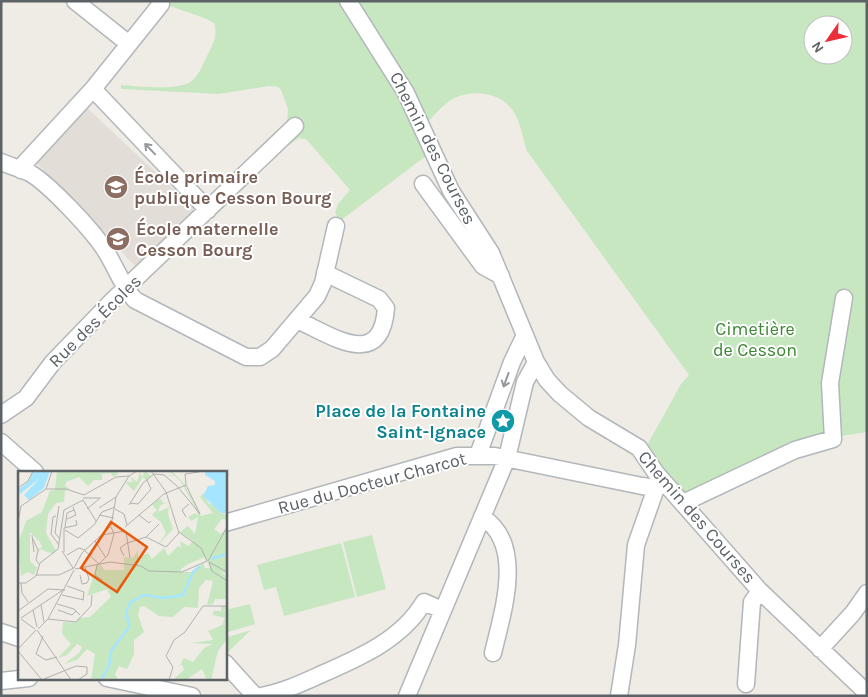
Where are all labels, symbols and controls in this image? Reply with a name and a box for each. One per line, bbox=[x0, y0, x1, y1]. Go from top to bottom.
north arrow bbox=[803, 15, 853, 65]
text: N bbox=[808, 38, 827, 56]
street label: Chemin des Courses bbox=[385, 68, 481, 228]
one-way arrow bbox=[144, 143, 156, 156]
place label: École primaire publique Cesson Bourg bbox=[134, 165, 332, 209]
school or university icon: École primaire publique Cesson Bourg bbox=[103, 174, 129, 200]
place label: École maternelle Cesson Bourg bbox=[136, 217, 278, 261]
school or university icon: École maternelle Cesson Bourg bbox=[105, 226, 131, 252]
street label: Rue des Écoles bbox=[43, 269, 146, 372]
park label: Cimetière de Cesson bbox=[713, 318, 797, 361]
one-way arrow bbox=[501, 372, 510, 387]
place label: Place de la Fontaine Saint-Ignace bbox=[315, 400, 486, 443]
place icon: Place de la Fontaine Saint-Ignace bbox=[490, 408, 516, 434]
street label: Chemin des Courses bbox=[633, 446, 761, 588]
street label: Rue du Docteur Charcot bbox=[275, 447, 469, 519]
inset map bbox=[18, 471, 226, 680]

